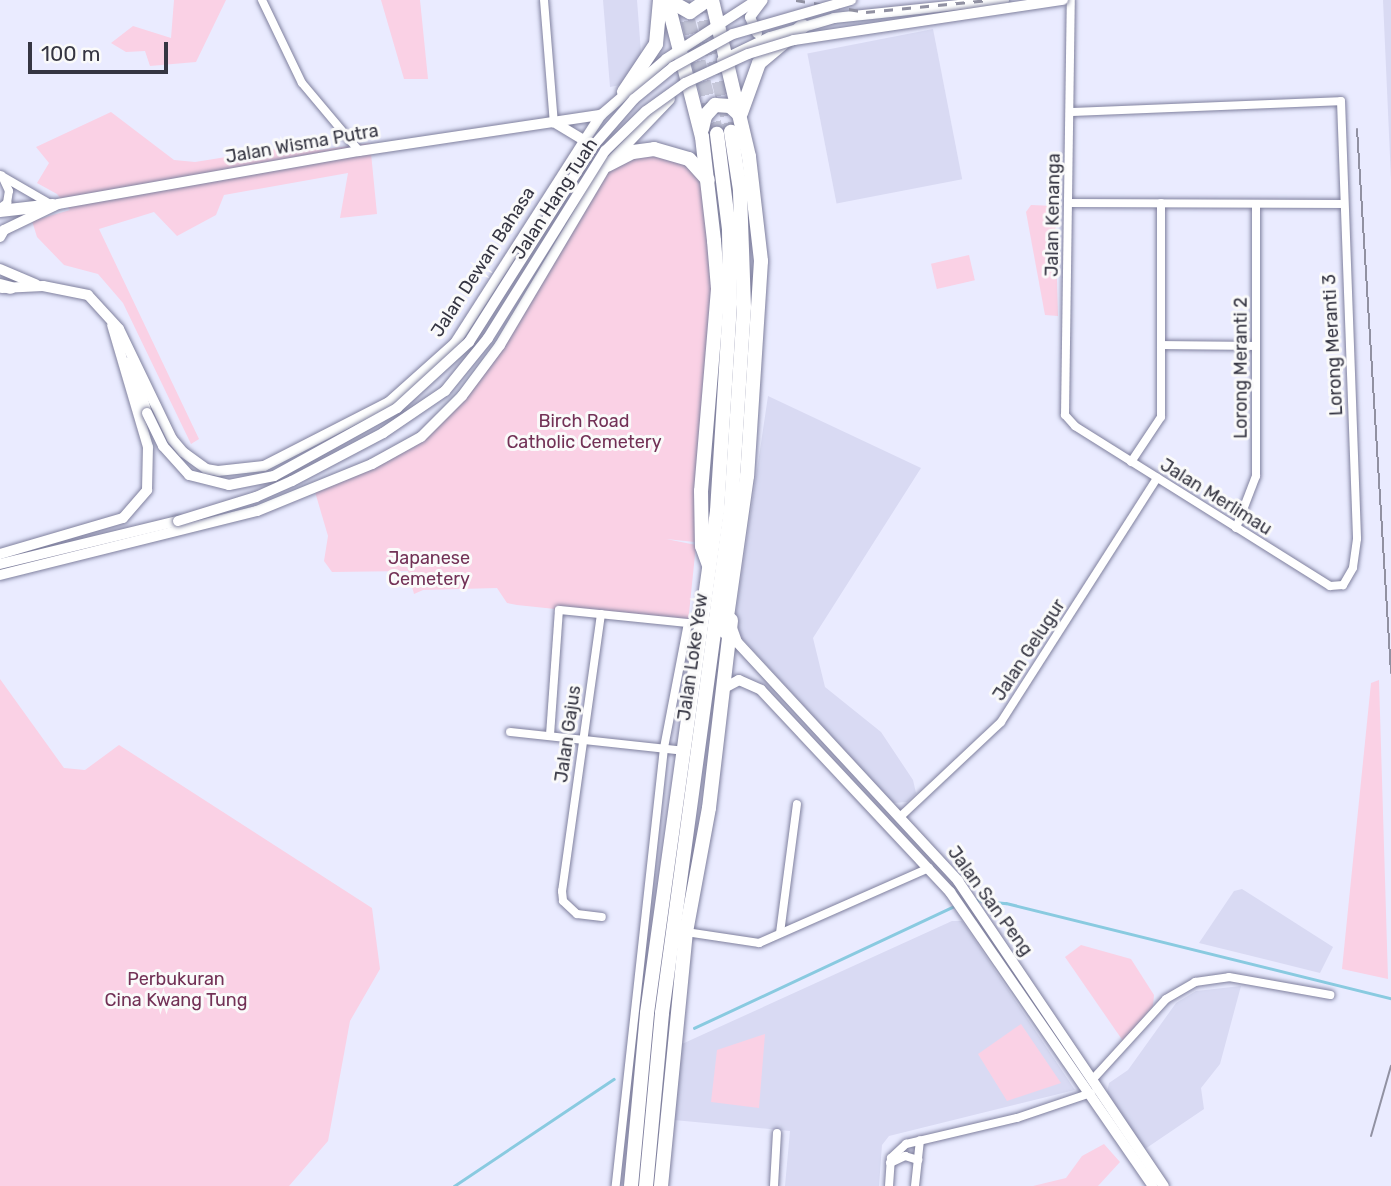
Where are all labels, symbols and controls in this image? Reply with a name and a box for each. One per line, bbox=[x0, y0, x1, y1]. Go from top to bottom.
scale bar bbox=[32, 28, 172, 72]
text: 100 m bbox=[41, 41, 100, 66]
street label: Jalan Wisma Putra bbox=[224, 120, 380, 168]
street label: Jalan Hang Tuah bbox=[508, 134, 602, 264]
street label: Jalan Kenanga bbox=[1041, 153, 1065, 277]
street label: Jalan Dewan Bahasa bbox=[426, 183, 540, 341]
street label: Lorong Meranti 3 bbox=[1319, 274, 1347, 416]
street label: Lorong Meranti 2 bbox=[1230, 297, 1252, 439]
park label: Birch Road Catholic Cemetery bbox=[506, 411, 662, 453]
street label: Jalan Merlimau bbox=[1156, 454, 1276, 540]
park label: Japanese Cemetery bbox=[388, 548, 470, 590]
street label: Jalan Loke Yew bbox=[673, 592, 713, 722]
street label: Jalan Gelugur bbox=[988, 595, 1070, 705]
street label: Jalan Gajus bbox=[550, 684, 586, 784]
street label: Jalan San Peng bbox=[943, 842, 1037, 960]
park label: Perbukuran Cina Kwang Tung bbox=[104, 969, 248, 1012]

